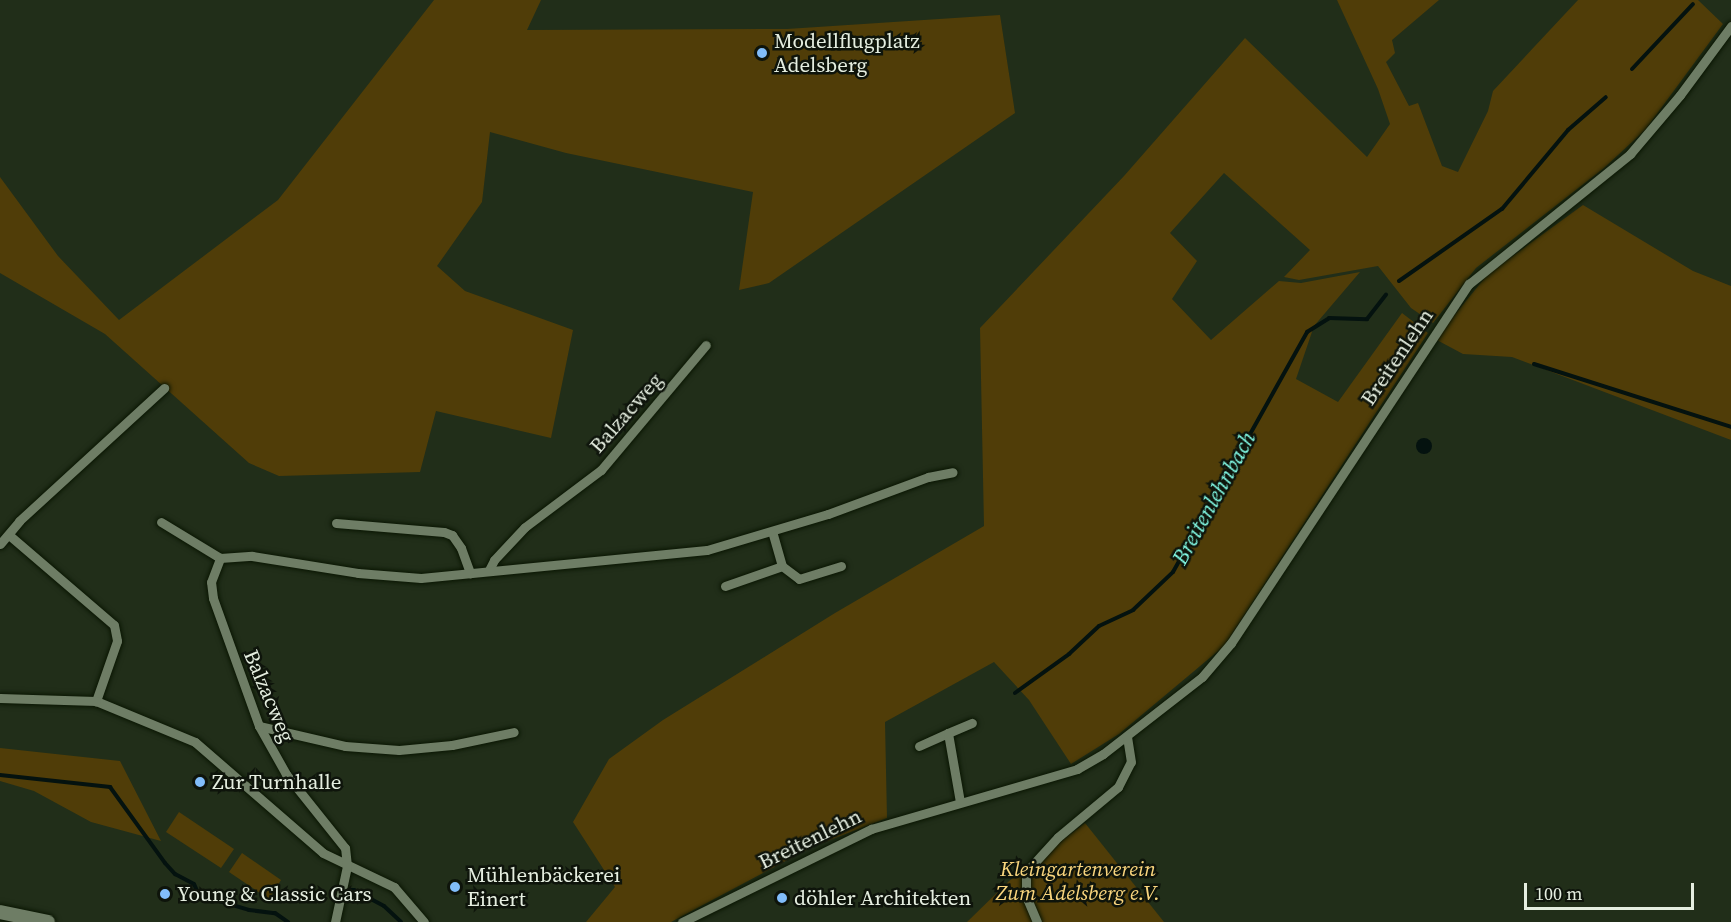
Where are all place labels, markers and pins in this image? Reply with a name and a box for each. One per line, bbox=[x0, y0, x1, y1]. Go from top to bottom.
place label: Modellflugplatz Adelsberg bbox=[774, 28, 920, 78]
marker: Modellflugplatz Adelsberg bbox=[755, 46, 769, 60]
place label: Zur Turnhalle bbox=[212, 769, 342, 795]
marker: Zur Turnhalle bbox=[193, 775, 207, 789]
place label: Mühlenbäckerei Einert bbox=[467, 862, 620, 912]
marker: Mühlenbäckerei Einert bbox=[448, 880, 462, 894]
place label: Young & Classic Cars bbox=[177, 881, 372, 907]
place label: döhler Architekten bbox=[794, 885, 971, 911]
marker: Young & Classic Cars bbox=[158, 887, 172, 901]
marker: döhler Architekten bbox=[775, 891, 789, 905]

